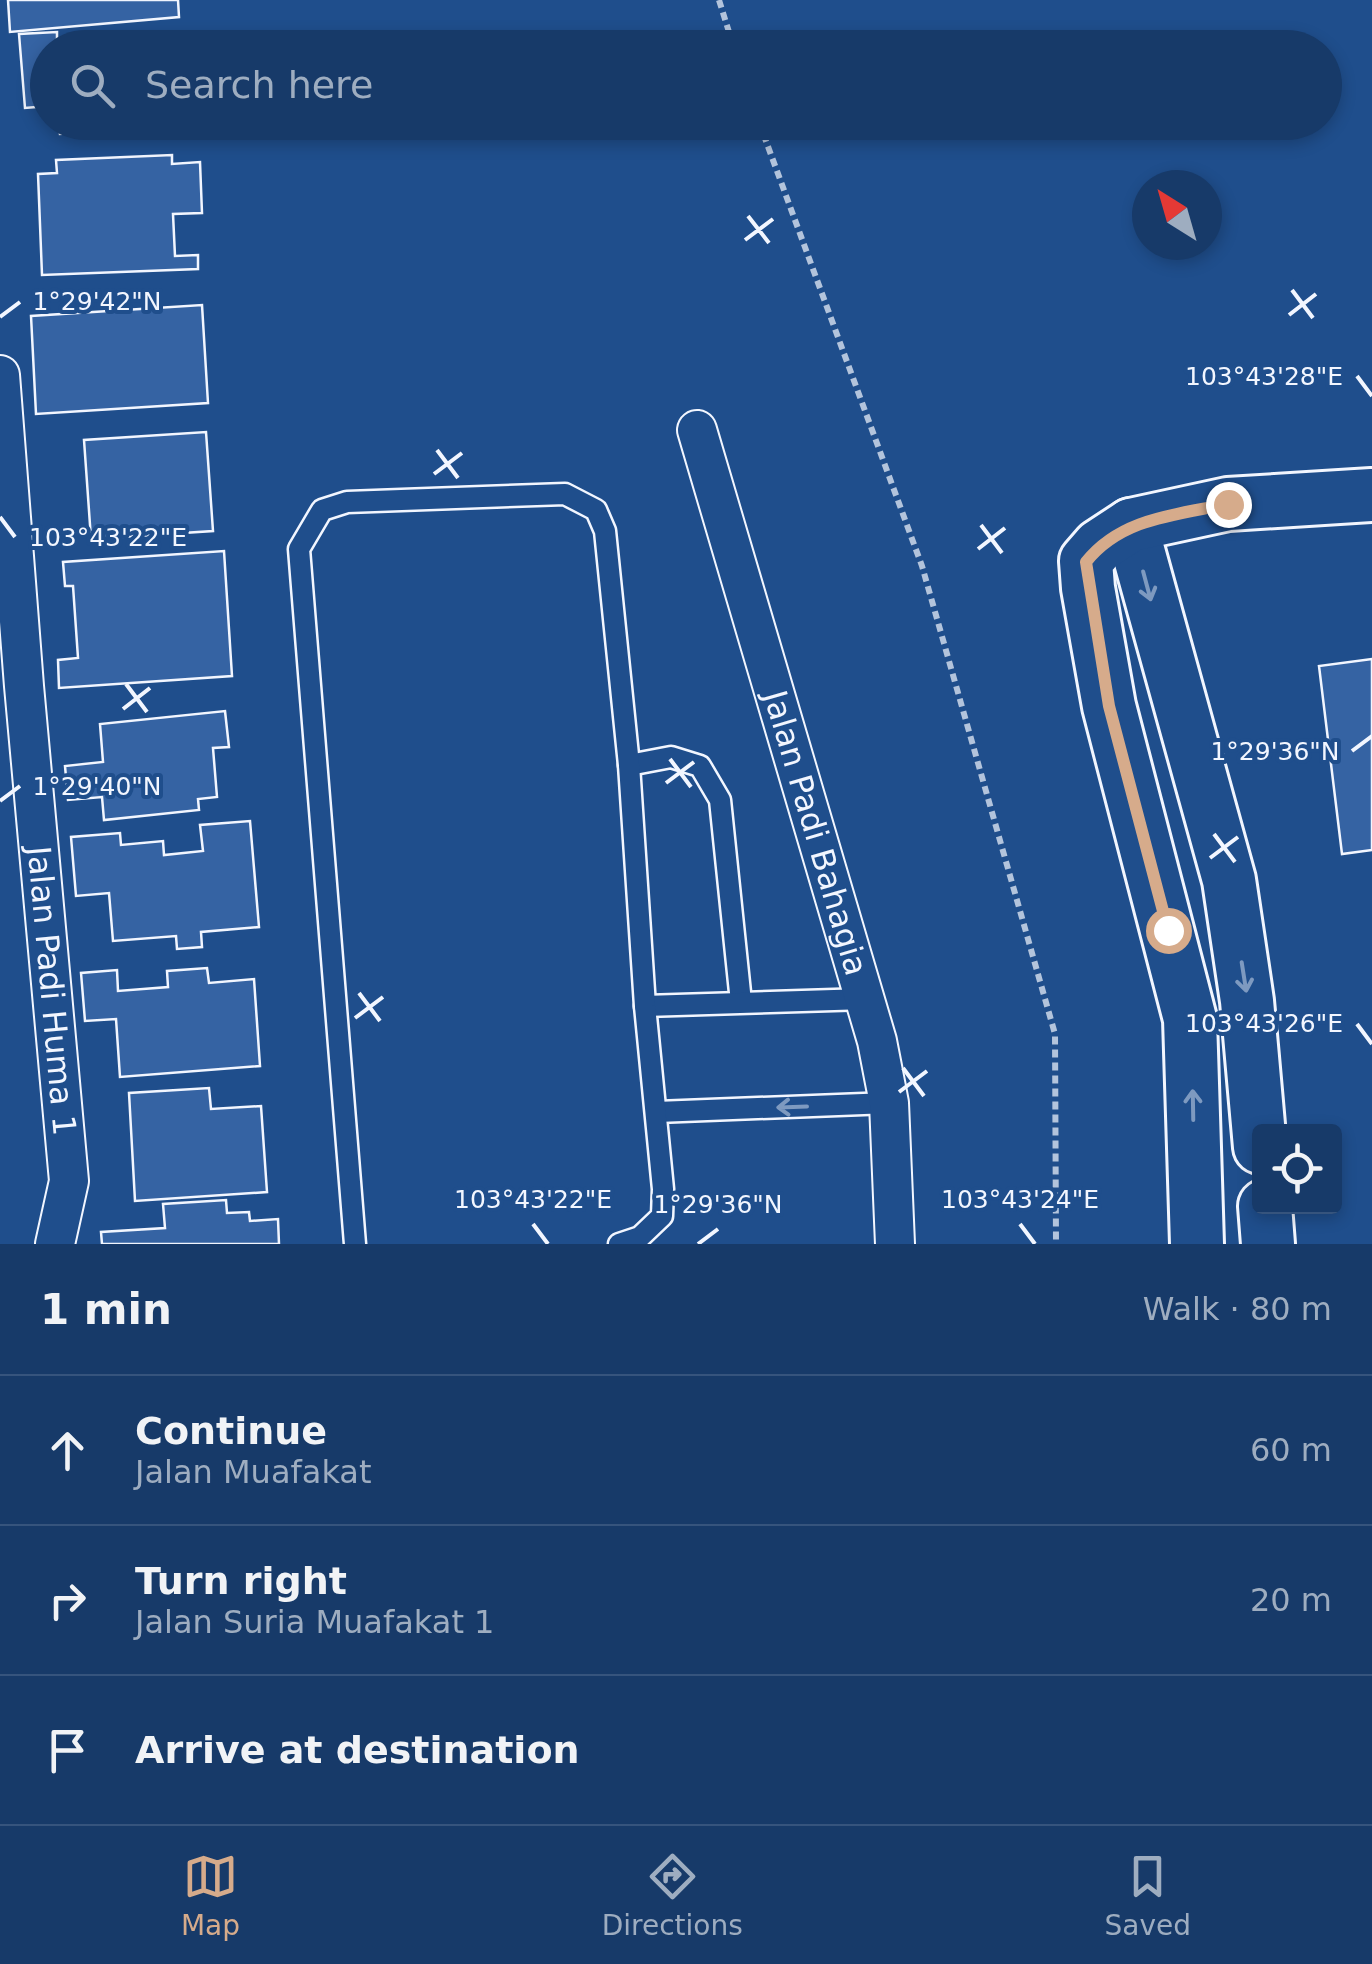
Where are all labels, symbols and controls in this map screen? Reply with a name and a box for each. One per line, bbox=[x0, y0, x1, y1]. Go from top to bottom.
search box bbox=[30, 30, 1342, 140]
icon: search bbox=[65, 58, 120, 113]
text: Search here bbox=[145, 63, 373, 107]
north arrow bbox=[1132, 170, 1222, 260]
text: 1°29'42"N bbox=[32, 287, 162, 316]
text: 103°43'28"E bbox=[1185, 362, 1343, 391]
route end bbox=[1206, 482, 1252, 528]
text: 103°43'22"E bbox=[29, 523, 187, 552]
one-way arrow bbox=[1138, 570, 1157, 601]
street label: Jalan Padi Bahagia bbox=[755, 684, 876, 980]
text: 1°29'36"N bbox=[1210, 737, 1340, 766]
text: 1°29'40"N bbox=[32, 772, 162, 801]
street label: Jalan Padi Huma 1 bbox=[19, 842, 84, 1137]
route start bbox=[1146, 908, 1192, 954]
one-way arrow bbox=[1235, 960, 1253, 992]
text: 103°43'26"E bbox=[1185, 1009, 1343, 1038]
one-way arrow bbox=[1183, 1090, 1202, 1122]
one-way arrow bbox=[776, 1098, 808, 1117]
map controls bbox=[1252, 1124, 1342, 1214]
button: locate bbox=[1252, 1124, 1342, 1214]
text: 103°43'22"E bbox=[454, 1185, 612, 1214]
text: 103°43'24"E bbox=[941, 1185, 1099, 1214]
text: 1°29'36"N bbox=[653, 1190, 783, 1219]
text: 1 min bbox=[40, 1285, 172, 1334]
text: Walk · 80 m bbox=[1143, 1290, 1332, 1328]
text: Continue bbox=[135, 1409, 327, 1453]
icon: ahead bbox=[40, 1423, 95, 1478]
text: 60 m bbox=[1250, 1431, 1332, 1469]
text: Jalan Muafakat bbox=[135, 1453, 372, 1491]
text: Turn right bbox=[135, 1559, 347, 1603]
icon: right bbox=[40, 1573, 95, 1628]
text: 20 m bbox=[1250, 1581, 1332, 1619]
text: Jalan Suria Muafakat 1 bbox=[135, 1603, 494, 1641]
icon: arrive bbox=[40, 1723, 95, 1778]
text: Arrive at destination bbox=[135, 1728, 580, 1772]
tab: Map bbox=[181, 1849, 240, 1942]
tab: Directions bbox=[602, 1849, 743, 1942]
tab: Saved bbox=[1105, 1849, 1191, 1942]

